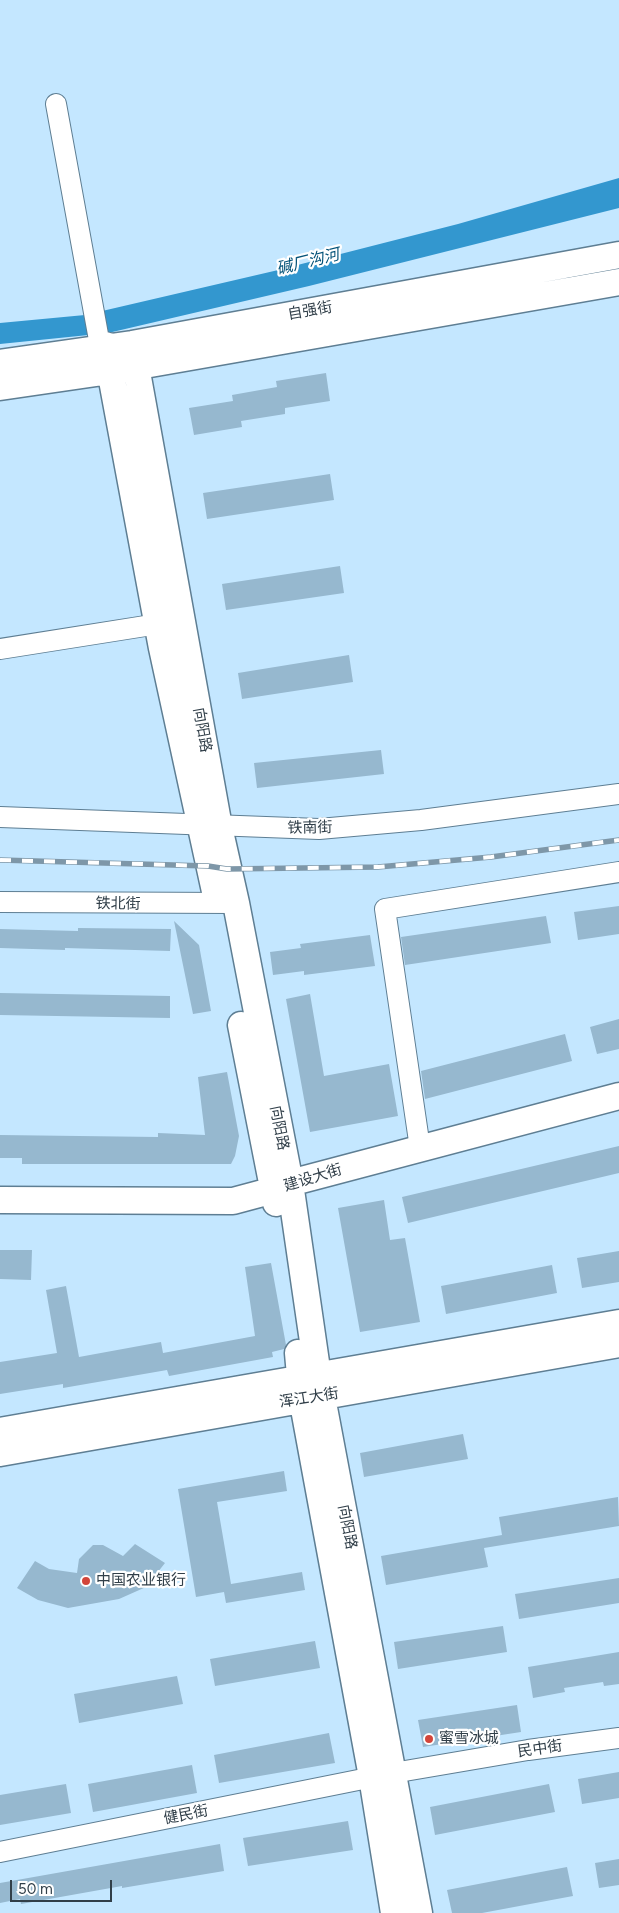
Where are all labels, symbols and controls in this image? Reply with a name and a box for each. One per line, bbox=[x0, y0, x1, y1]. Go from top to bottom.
water label: 碱厂沟河 bbox=[275, 245, 341, 279]
street label: 自强街 bbox=[286, 298, 334, 324]
street label: 向阳路 bbox=[189, 706, 215, 754]
street label: 铁南街 bbox=[287, 819, 333, 837]
street label: 铁北街 bbox=[95, 895, 141, 913]
street label: 向阳路 bbox=[266, 1104, 292, 1152]
street label: 建设大街 bbox=[282, 1161, 344, 1195]
street label: 浑江大街 bbox=[278, 1384, 340, 1412]
street label: 向阳路 bbox=[334, 1503, 360, 1551]
place label: 中国农业银行 bbox=[96, 1572, 186, 1590]
marker: 中国农业银行 bbox=[80, 1575, 92, 1587]
place label: 蜜雪冰城 bbox=[439, 1730, 499, 1748]
marker: 蜜雪冰城 bbox=[423, 1733, 435, 1745]
street label: 民中街 bbox=[516, 1737, 564, 1761]
street label: 健民街 bbox=[162, 1802, 210, 1828]
scale bar bbox=[12, 1870, 115, 1902]
text: 50 m bbox=[18, 1880, 53, 1898]

